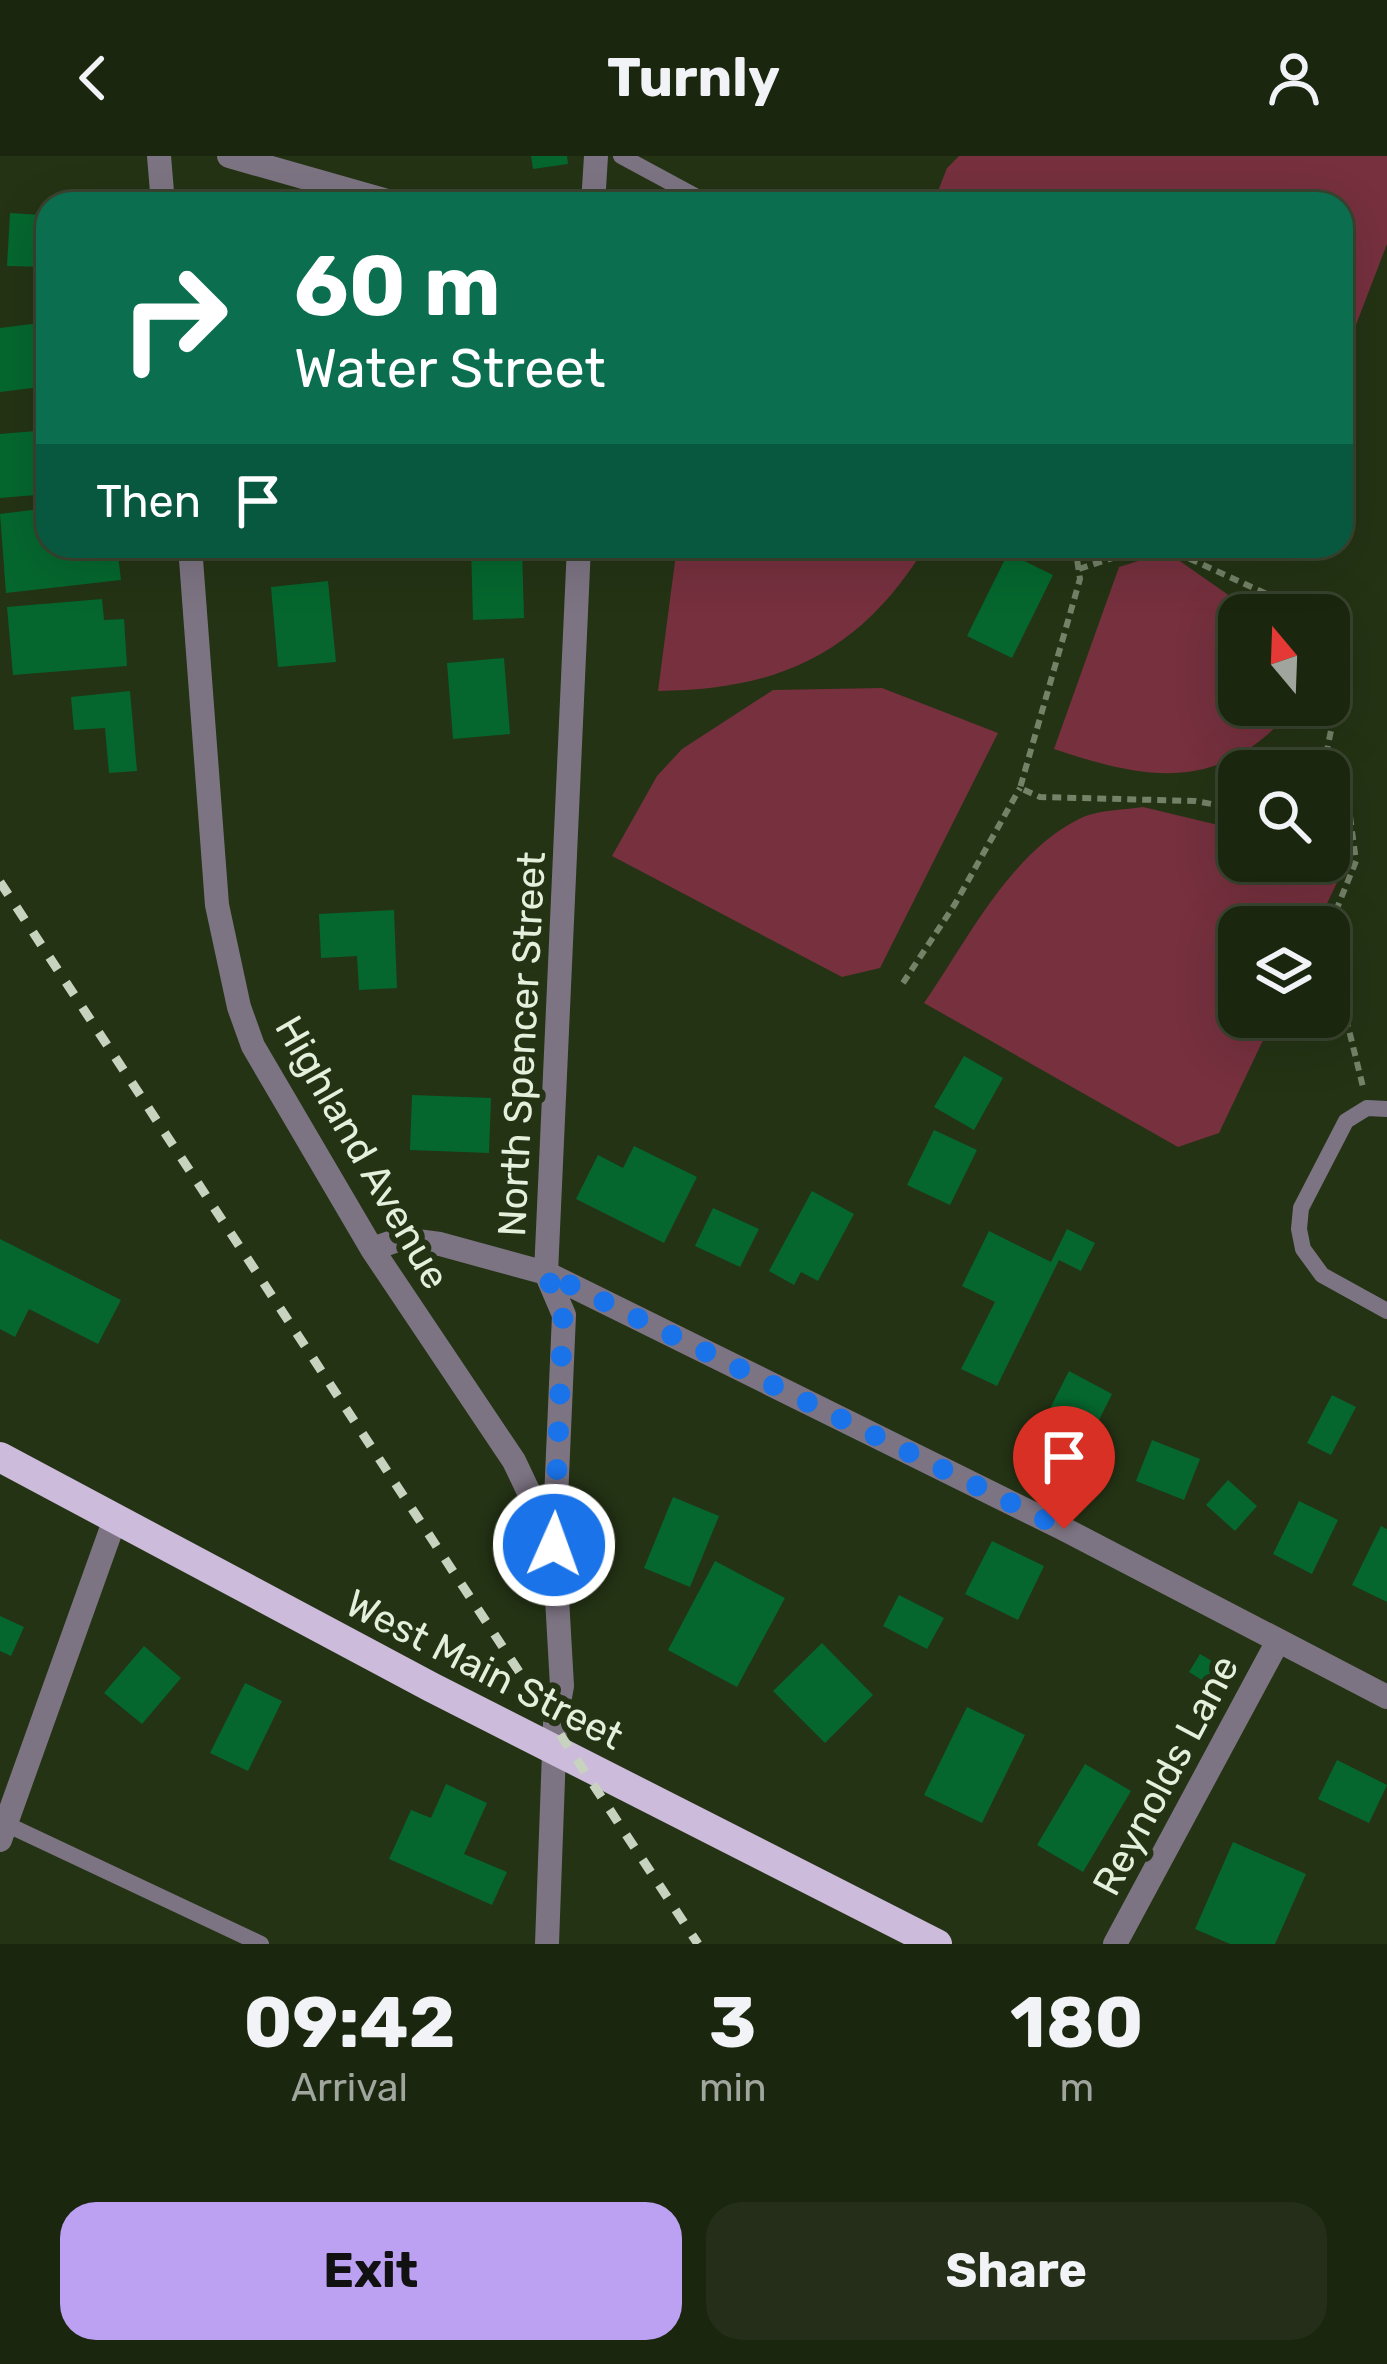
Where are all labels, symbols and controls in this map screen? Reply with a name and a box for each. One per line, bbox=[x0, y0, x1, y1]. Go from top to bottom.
icon: back bbox=[60, 45, 126, 111]
icon: person bbox=[1261, 45, 1327, 111]
text: Turnly bbox=[607, 46, 780, 110]
text: 60 m bbox=[294, 236, 501, 336]
icon: right bbox=[96, 240, 252, 396]
text: Water Street bbox=[294, 337, 606, 401]
icon: arrive bbox=[225, 468, 291, 534]
text: Then bbox=[96, 475, 201, 528]
north arrow bbox=[1218, 594, 1350, 726]
map controls bbox=[1218, 594, 1350, 1038]
button: search bbox=[1218, 750, 1350, 882]
street label: North Spencer Street bbox=[489, 850, 555, 1238]
button: layers bbox=[1218, 906, 1350, 1038]
street label: Highland Avenue bbox=[265, 1008, 459, 1297]
pin bbox=[1013, 1406, 1115, 1529]
icon: arrive bbox=[1031, 1424, 1097, 1490]
position arrow bbox=[491, 1482, 617, 1608]
street label: West Main Street bbox=[338, 1580, 631, 1760]
street label: Reynolds Lane bbox=[1083, 1648, 1248, 1903]
text: 09:42 bbox=[243, 1980, 456, 2065]
text: 3 bbox=[709, 1980, 757, 2065]
text: 180 bbox=[1010, 1980, 1144, 2065]
text: Arrival bbox=[291, 2065, 408, 2111]
text: min bbox=[699, 2065, 767, 2111]
text: m bbox=[1060, 2065, 1094, 2111]
button: Exit bbox=[60, 2202, 682, 2340]
button: Share bbox=[706, 2202, 1327, 2340]

